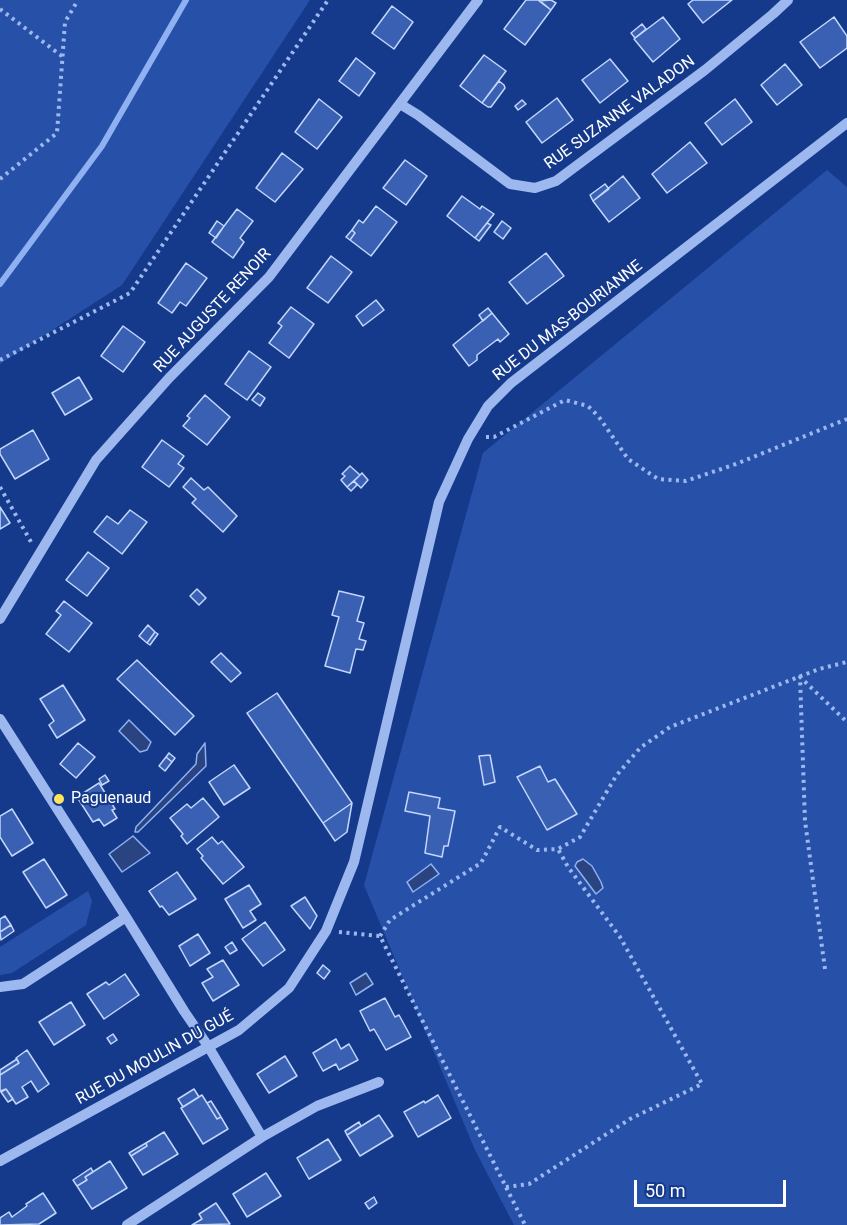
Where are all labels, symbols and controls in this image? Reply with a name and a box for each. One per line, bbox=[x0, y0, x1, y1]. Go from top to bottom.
street label: RUE SUZANNE VALADON bbox=[541, 52, 699, 174]
street label: RUE AUGUSTE RENOIR bbox=[150, 245, 276, 377]
street label: RUE DU MAS-BOURIANNE bbox=[489, 257, 647, 385]
place label: Paguenaud bbox=[71, 789, 151, 809]
marker: Paguenaud bbox=[52, 792, 66, 806]
street label: RUE DU MOULIN DU GUÉ bbox=[73, 1007, 237, 1109]
scale bar bbox=[637, 1168, 788, 1206]
text: 50 m bbox=[645, 1180, 685, 1201]

